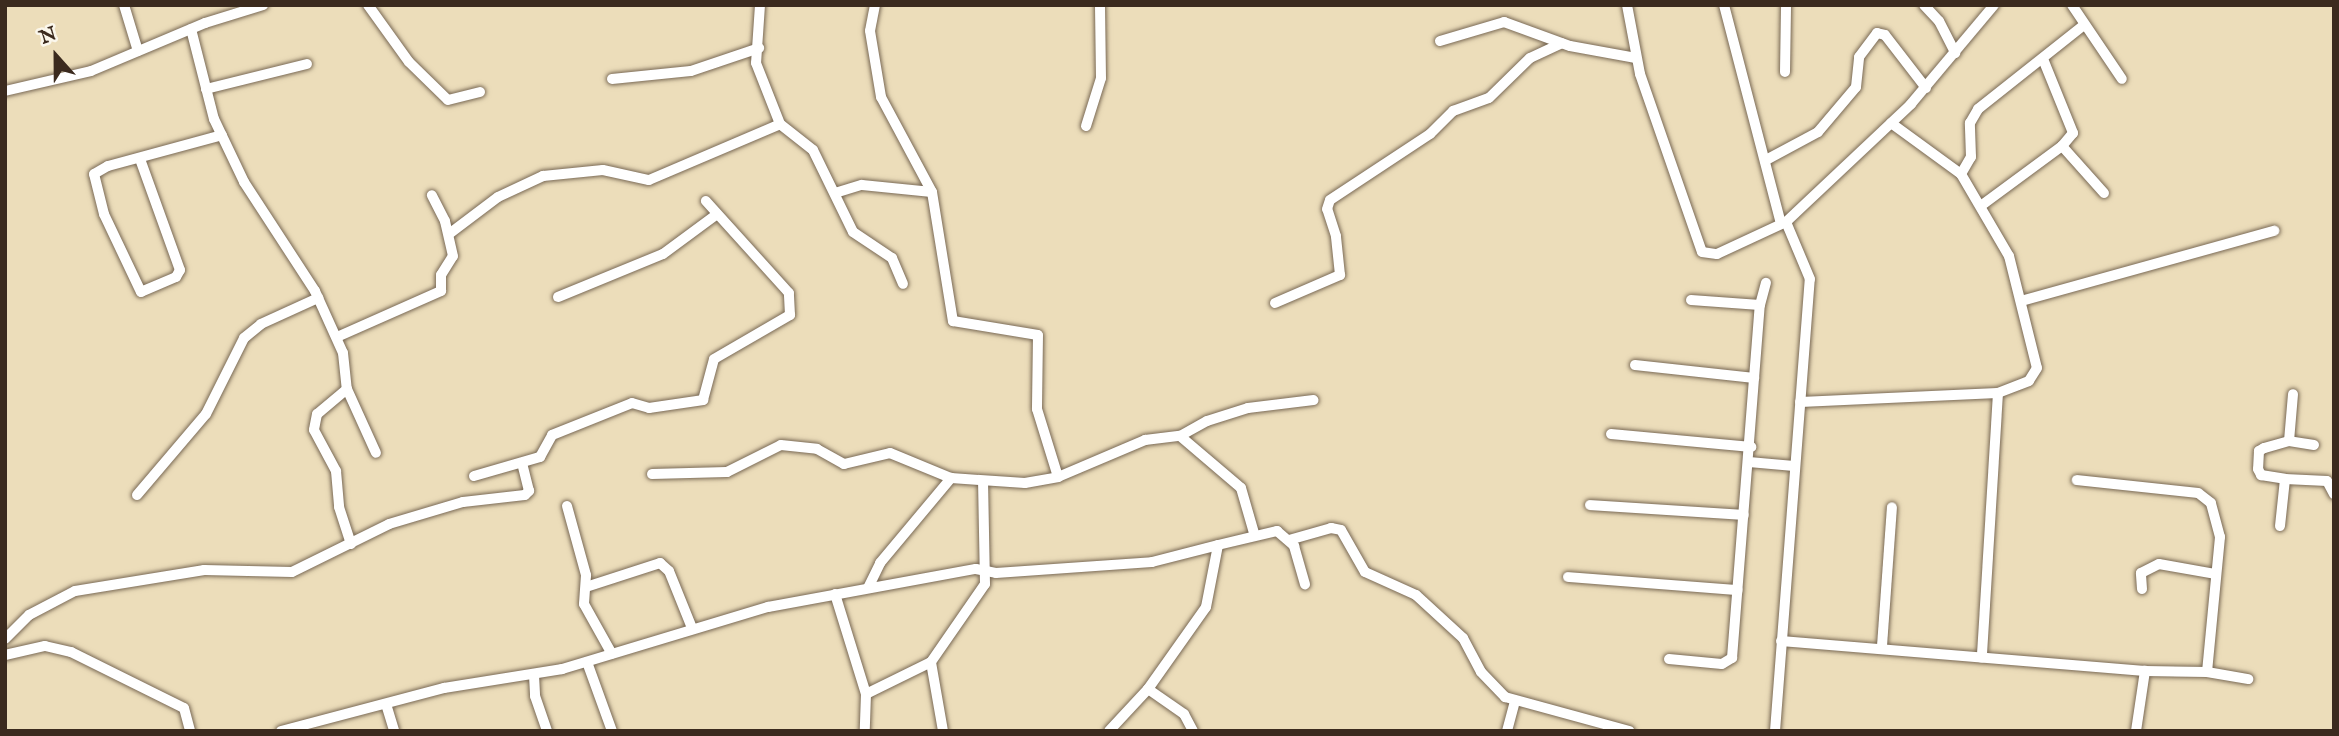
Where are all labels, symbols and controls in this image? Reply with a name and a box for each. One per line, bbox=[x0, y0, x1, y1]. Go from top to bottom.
north arrow bbox=[21, 21, 91, 91]
text: N bbox=[36, 22, 60, 51]

